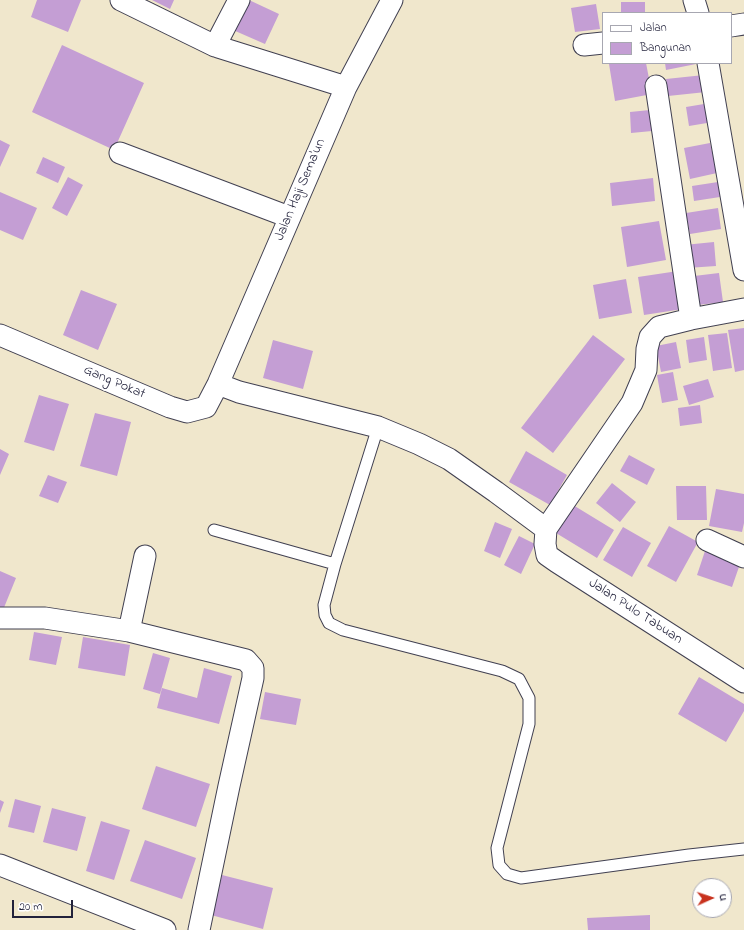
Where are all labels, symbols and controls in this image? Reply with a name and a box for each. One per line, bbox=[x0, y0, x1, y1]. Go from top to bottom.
legend bbox=[602, 12, 732, 64]
text: Jalan bbox=[640, 19, 667, 37]
text: Bangunan bbox=[640, 39, 691, 57]
street label: Jalan Haji Sema'un bbox=[272, 136, 330, 244]
street label: Gang Pokat bbox=[81, 362, 147, 404]
street label: Jalan Pulo Tabuan bbox=[585, 575, 685, 649]
north arrow bbox=[692, 878, 732, 918]
scale bar bbox=[14, 892, 75, 918]
text: U bbox=[715, 894, 731, 901]
text: 20 m bbox=[19, 898, 42, 916]

